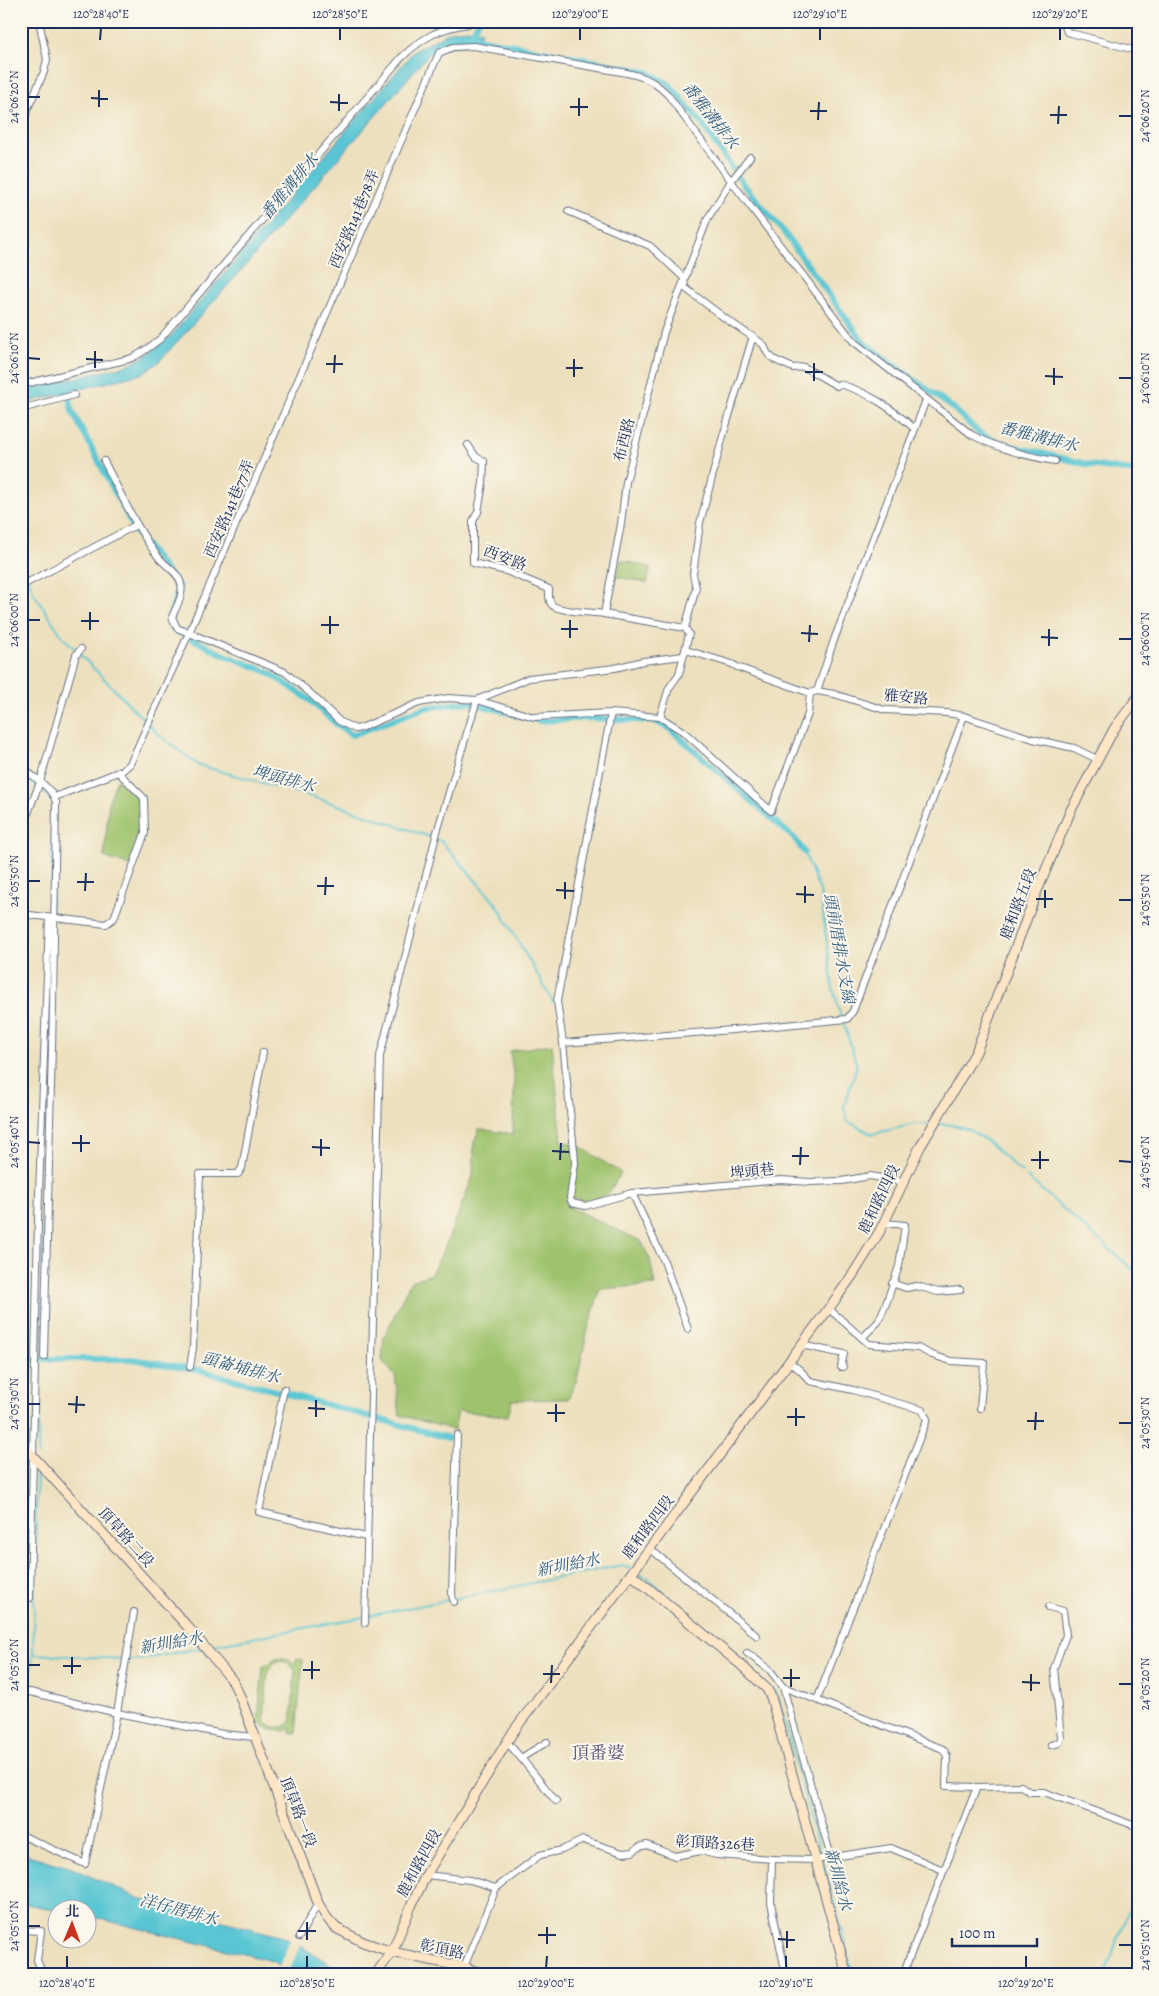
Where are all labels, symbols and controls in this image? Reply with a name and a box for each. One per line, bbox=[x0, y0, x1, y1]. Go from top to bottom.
text: 120°28'40"E bbox=[73, 6, 129, 22]
text: 120°28'50"E bbox=[312, 6, 368, 22]
text: 120°29'00"E bbox=[552, 6, 608, 22]
text: 120°29'10"E bbox=[793, 6, 847, 22]
text: 120°29'20"E bbox=[1032, 6, 1088, 22]
text: 24°06'20"N bbox=[6, 70, 22, 124]
water label: 番雅溝排水 bbox=[677, 77, 745, 155]
text: 24°06'20"N bbox=[1137, 89, 1153, 143]
water label: 番雅溝排水 bbox=[256, 147, 325, 224]
street label: 西安路141巷78弄 bbox=[324, 166, 384, 272]
text: 24°06'10"N bbox=[6, 332, 22, 384]
text: 24°06'10"N bbox=[1137, 352, 1153, 404]
street label: 布西路 bbox=[609, 416, 639, 464]
water label: 番雅溝排水 bbox=[997, 417, 1082, 458]
street label: 西安路141巷77弄 bbox=[199, 457, 259, 561]
street label: 西安路 bbox=[480, 541, 530, 575]
text: 24°06'00"N bbox=[6, 593, 22, 647]
text: 24°06'00"N bbox=[1137, 612, 1153, 666]
street label: 雅安路 bbox=[883, 685, 929, 709]
water label: 埤頭排水 bbox=[250, 760, 319, 798]
text: 24°05'50"N bbox=[6, 855, 22, 907]
street label: 鹿和路五段 bbox=[995, 865, 1041, 943]
text: 24°05'50"N bbox=[1137, 874, 1153, 926]
water label: 頭前厝排水支線 bbox=[818, 891, 860, 1007]
text: 24°05'40"N bbox=[6, 1115, 22, 1168]
text: 24°05'40"N bbox=[1137, 1135, 1153, 1188]
street label: 埤頭巷 bbox=[729, 1159, 775, 1183]
street label: 鹿和路四段 bbox=[854, 1161, 904, 1237]
water label: 頭崙埔排水 bbox=[199, 1347, 284, 1389]
text: 24°05'30"N bbox=[6, 1378, 22, 1430]
text: 24°05'30"N bbox=[1137, 1397, 1153, 1449]
street label: 鹿和路四段 bbox=[617, 1491, 679, 1563]
street label: 頂草路二段 bbox=[93, 1502, 159, 1572]
water label: 新圳給水 bbox=[535, 1548, 604, 1582]
water label: 新圳給水 bbox=[138, 1626, 207, 1659]
text: 24°05'20"N bbox=[6, 1638, 22, 1691]
text: 24°05'20"N bbox=[1137, 1657, 1153, 1710]
district label: 頂番婆 bbox=[571, 1741, 625, 1765]
street label: 頂草路一段 bbox=[275, 1773, 321, 1851]
street label: 鹿和路四段 bbox=[392, 1825, 446, 1901]
street label: 彰頂路326巷 bbox=[674, 1831, 756, 1855]
water label: 新圳給水 bbox=[819, 1845, 857, 1915]
water label: 洋仔厝排水 bbox=[137, 1889, 222, 1931]
north arrow bbox=[48, 1898, 98, 1948]
text: 24°05'10"N bbox=[6, 1900, 22, 1952]
text: 北 bbox=[65, 1902, 79, 1921]
scale bar bbox=[952, 1916, 1036, 1948]
text: 24°05'10"N bbox=[1137, 1919, 1153, 1971]
text: 100 m bbox=[959, 1923, 996, 1943]
street label: 彰頂路 bbox=[418, 1935, 466, 1963]
text: 120°28'40"E bbox=[39, 1975, 95, 1991]
text: 120°28'50"E bbox=[279, 1975, 335, 1991]
text: 120°29'00"E bbox=[518, 1975, 574, 1991]
text: 120°29'10"E bbox=[759, 1975, 813, 1991]
text: 120°29'20"E bbox=[998, 1975, 1054, 1991]

